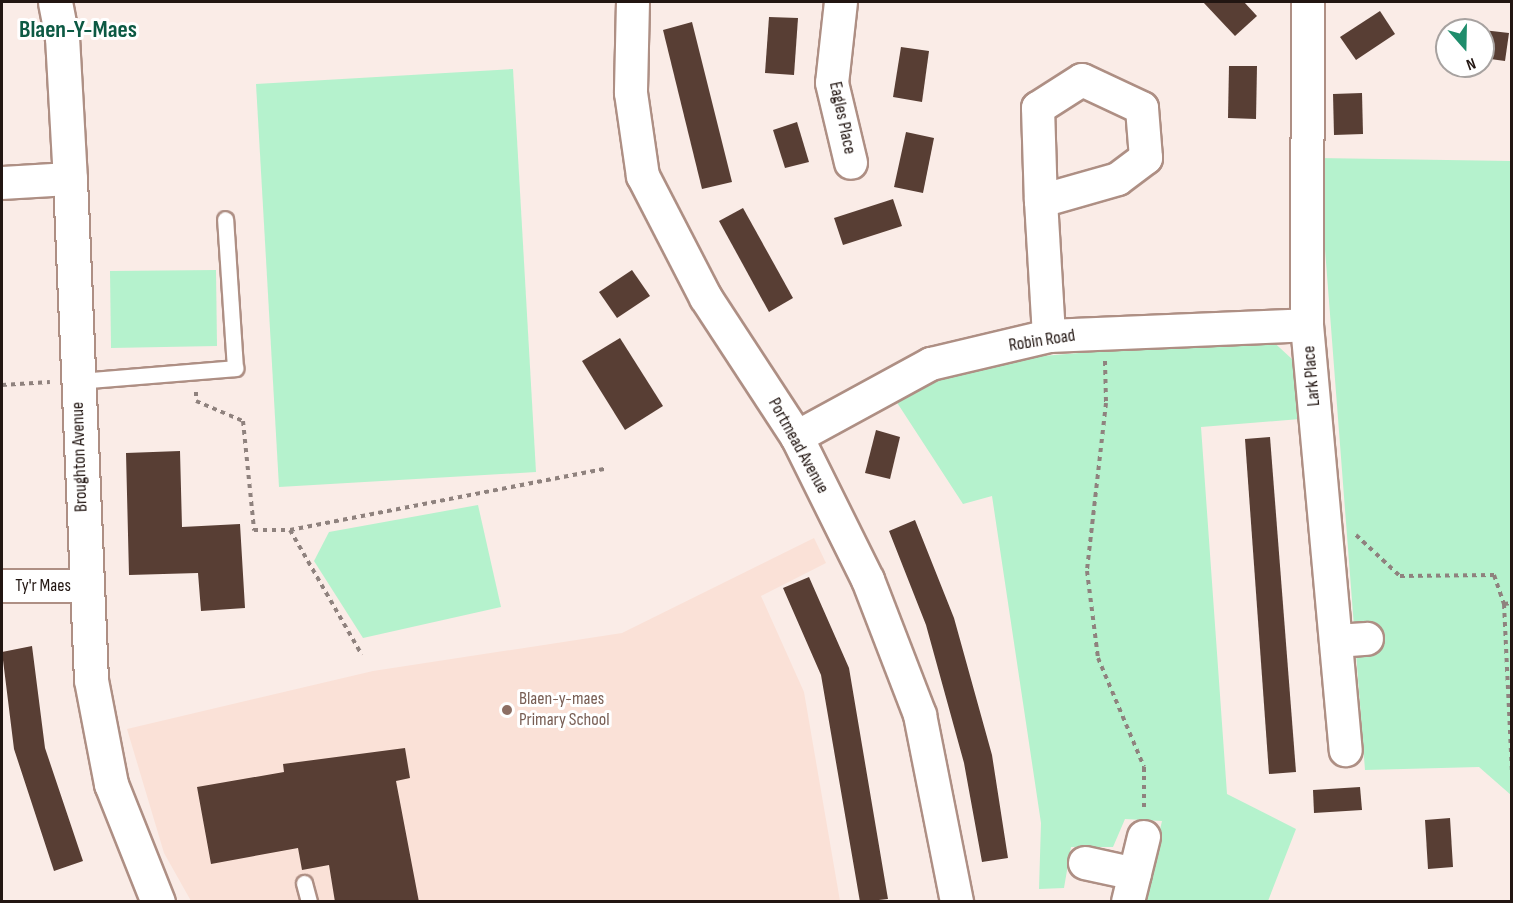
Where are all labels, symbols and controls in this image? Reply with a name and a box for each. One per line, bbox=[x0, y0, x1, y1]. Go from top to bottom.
district label: Blaen-Y-Maes bbox=[19, 16, 137, 44]
north arrow bbox=[1435, 18, 1495, 78]
text: N bbox=[1463, 53, 1478, 74]
street label: Eagles Place bbox=[824, 80, 860, 156]
street label: Robin Road bbox=[1007, 325, 1077, 357]
street label: Lark Place bbox=[1299, 345, 1325, 407]
street label: Portmead Avenue bbox=[763, 394, 833, 498]
street label: Broughton Avenue bbox=[67, 402, 93, 512]
street label: Ty'r Maes bbox=[15, 575, 71, 597]
place label: Blaen-y-maes Primary School bbox=[519, 689, 610, 732]
marker: Blaen-y-maes Primary School bbox=[500, 703, 514, 717]

